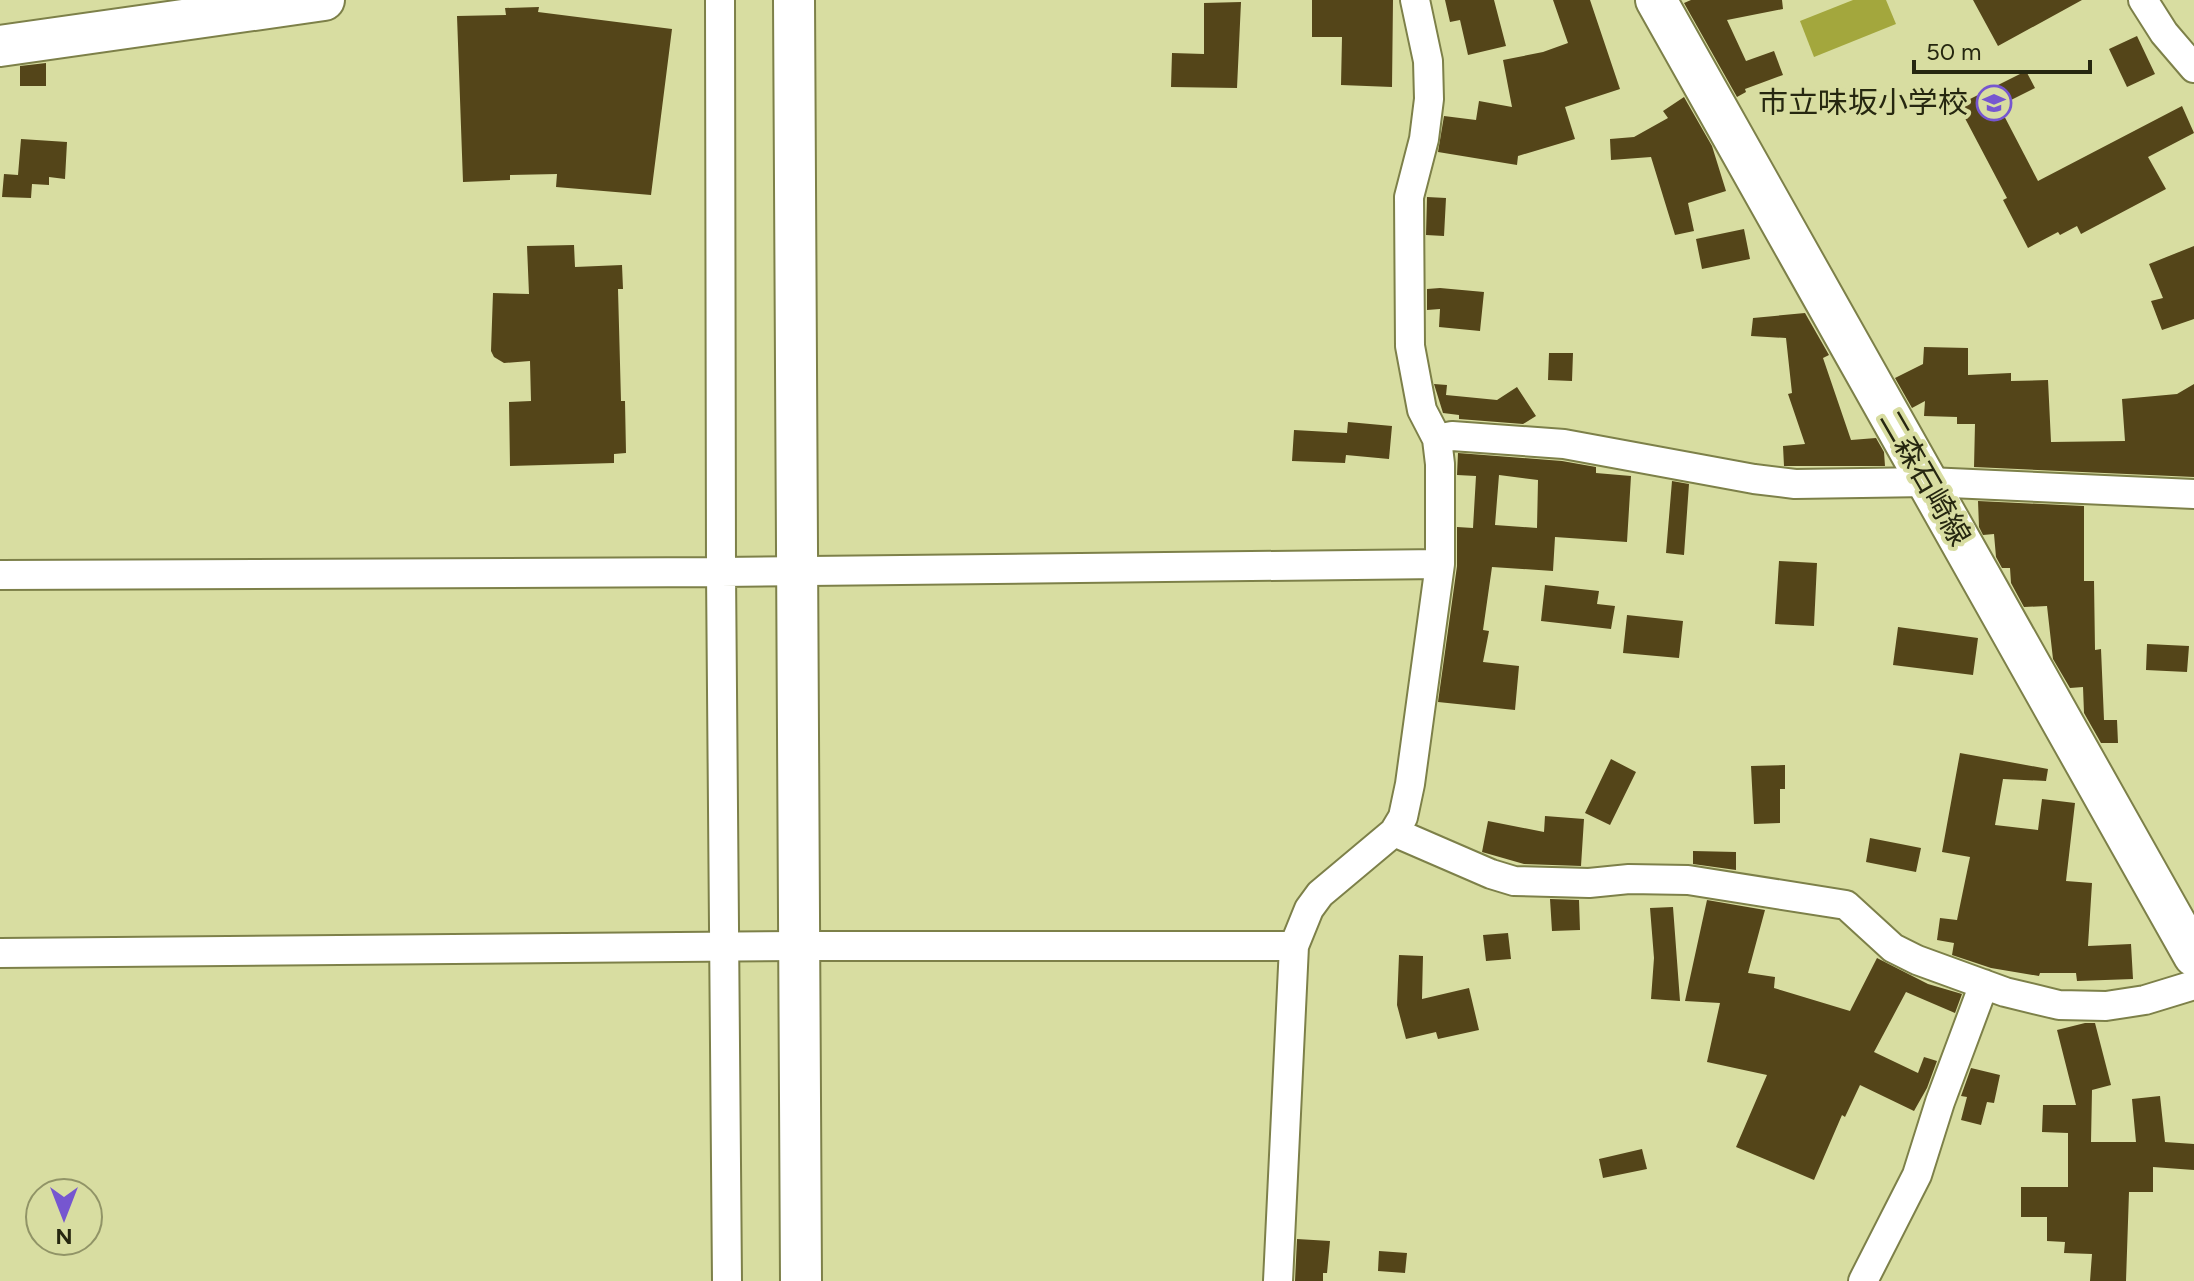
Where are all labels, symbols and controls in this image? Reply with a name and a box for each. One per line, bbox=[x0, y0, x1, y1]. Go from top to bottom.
scale bar bbox=[1914, 24, 2090, 74]
text: 50 m bbox=[1926, 37, 1982, 66]
place label: 市立味坂小学校 bbox=[1758, 84, 1968, 121]
school or university icon: 市立味坂小学校 bbox=[1975, 84, 2013, 122]
street label: 二森石崎線 bbox=[1872, 404, 1979, 552]
north arrow bbox=[24, 1177, 104, 1257]
text: N bbox=[55, 1223, 73, 1250]

